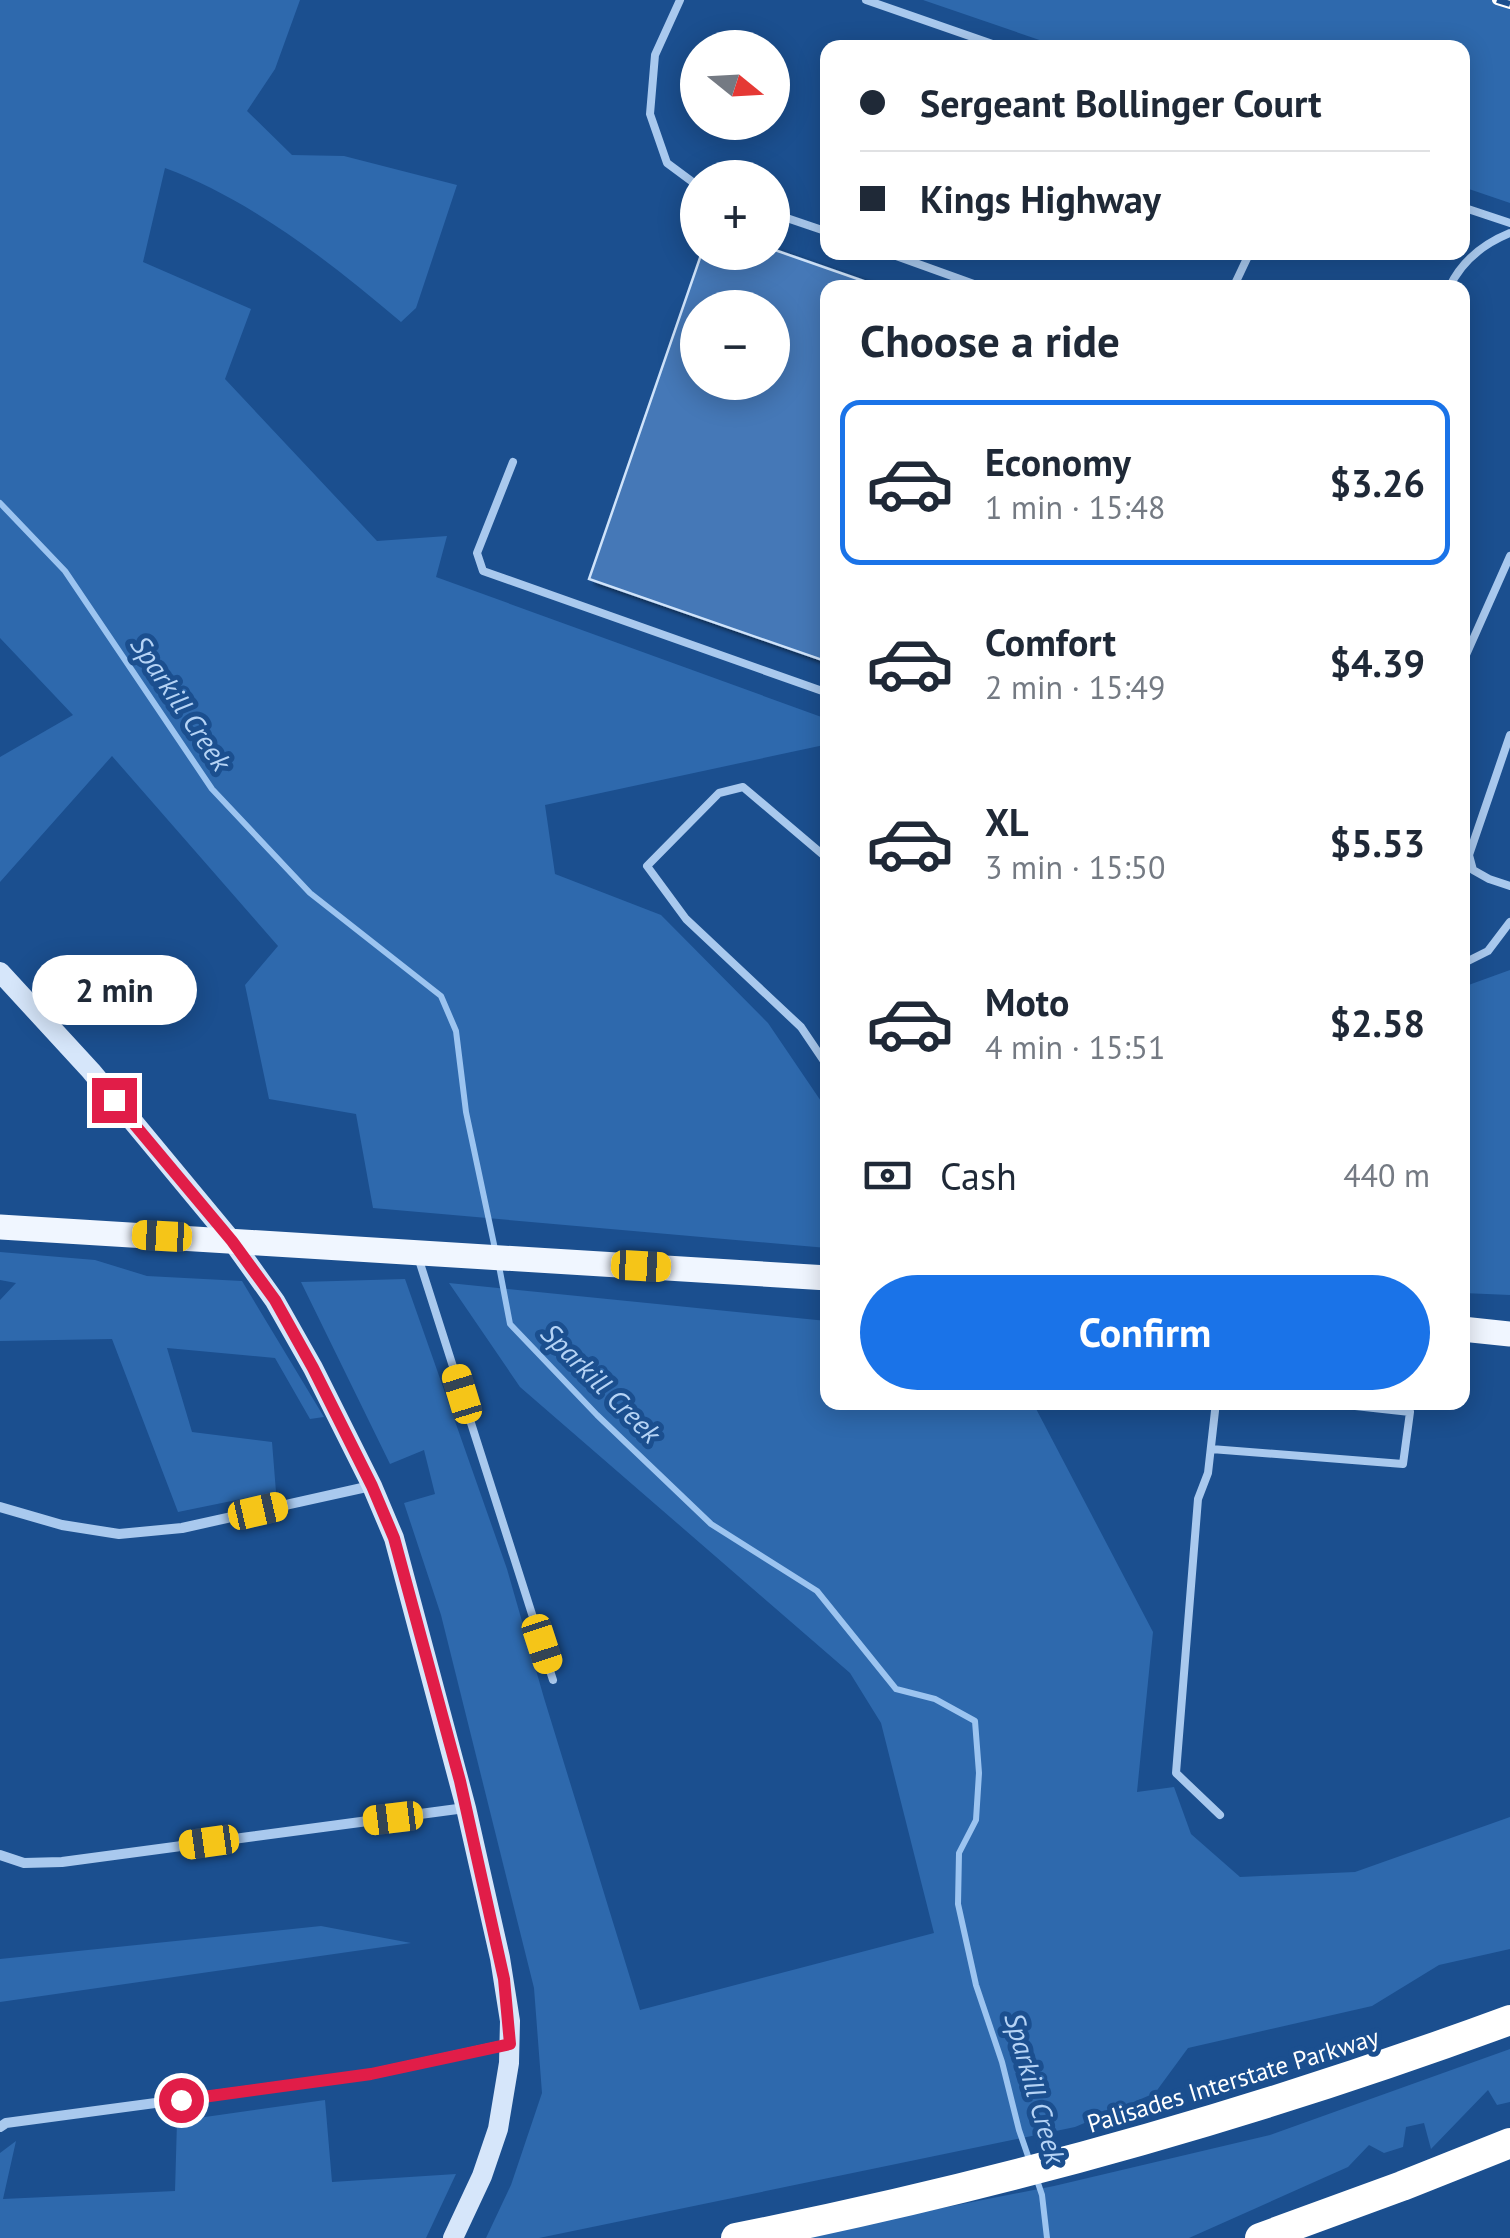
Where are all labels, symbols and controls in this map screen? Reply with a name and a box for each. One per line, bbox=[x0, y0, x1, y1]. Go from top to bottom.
north arrow bbox=[680, 30, 790, 140]
map controls bbox=[680, 30, 790, 400]
text: Sergeant Bollinger Court bbox=[920, 78, 1322, 127]
button: + bbox=[680, 160, 790, 270]
text: Kings Highway bbox=[920, 174, 1161, 223]
button: − bbox=[680, 290, 790, 400]
text: Choose a ride bbox=[860, 311, 1120, 369]
text: Economy bbox=[985, 437, 1131, 486]
icon: car bbox=[865, 438, 955, 528]
text: $3.26 bbox=[1329, 458, 1425, 507]
text: 1 min · 15:48 bbox=[985, 486, 1165, 528]
text: Comfort bbox=[985, 617, 1116, 666]
icon: car bbox=[865, 618, 955, 708]
water label: Sparkill Creek bbox=[123, 628, 241, 779]
text: $4.39 bbox=[1329, 638, 1425, 687]
text: 2 min · 15:49 bbox=[985, 666, 1165, 708]
text: XL bbox=[985, 797, 1029, 846]
icon: car bbox=[865, 798, 955, 888]
text: $5.53 bbox=[1329, 818, 1425, 867]
text: 3 min · 15:50 bbox=[985, 846, 1165, 888]
callout: 2 min bbox=[32, 955, 196, 1025]
text: 2 min bbox=[75, 969, 154, 1011]
text: Moto bbox=[985, 977, 1069, 1026]
icon: car bbox=[865, 978, 955, 1068]
text: $2.58 bbox=[1329, 998, 1425, 1047]
text: 4 min · 15:51 bbox=[985, 1026, 1165, 1068]
route end bbox=[92, 1078, 137, 1123]
icon: cash bbox=[860, 1148, 915, 1203]
text: Cash bbox=[940, 1151, 1017, 1200]
text: 440 m bbox=[1343, 1154, 1430, 1196]
car bbox=[131, 1219, 193, 1253]
car bbox=[610, 1249, 672, 1283]
button: Confirm bbox=[860, 1275, 1430, 1390]
water label: Sparkill Creek bbox=[533, 1315, 670, 1452]
car bbox=[439, 1361, 485, 1427]
car bbox=[225, 1490, 291, 1532]
car bbox=[518, 1611, 566, 1677]
car bbox=[361, 1799, 425, 1837]
car bbox=[177, 1823, 241, 1861]
water label: Sparkill Creek bbox=[996, 2008, 1075, 2169]
street label: Palisades Interstate Parkway bbox=[1083, 2020, 1383, 2140]
route start bbox=[159, 2078, 204, 2123]

